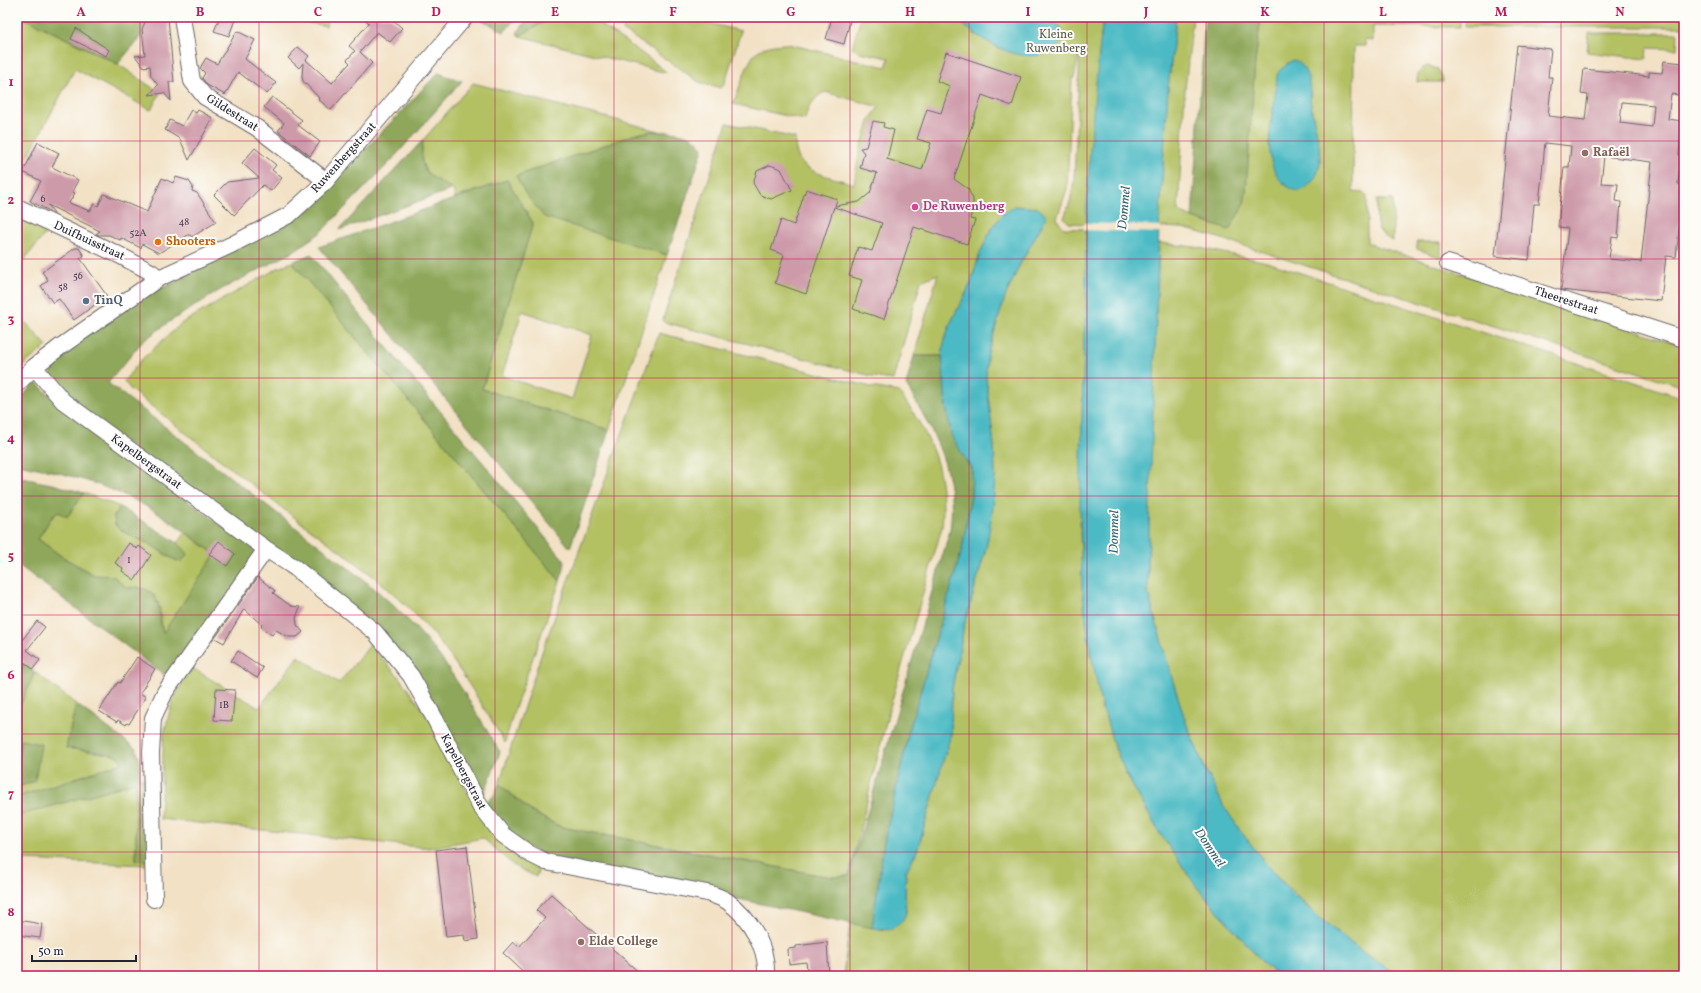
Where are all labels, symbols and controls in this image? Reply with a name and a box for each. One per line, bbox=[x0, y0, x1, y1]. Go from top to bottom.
text: A bbox=[76, 4, 86, 22]
text: B bbox=[196, 4, 205, 22]
text: C bbox=[314, 4, 322, 22]
text: D bbox=[431, 4, 441, 22]
text: E bbox=[551, 4, 559, 22]
text: F bbox=[669, 4, 677, 22]
text: G bbox=[786, 4, 796, 22]
text: H bbox=[905, 4, 915, 22]
text: I bbox=[1026, 4, 1031, 22]
text: J bbox=[1143, 4, 1149, 22]
text: K bbox=[1260, 4, 1270, 22]
text: L bbox=[1379, 4, 1387, 22]
text: M bbox=[1495, 4, 1508, 22]
text: N bbox=[1615, 4, 1625, 22]
park label: Kleine Ruwenberg bbox=[1026, 27, 1086, 57]
text: 1 bbox=[8, 74, 14, 92]
street label: Gildestraat bbox=[203, 91, 261, 135]
street label: Ruwenbergstraat bbox=[308, 119, 380, 197]
place label: Rafaël bbox=[1593, 145, 1629, 161]
marker: Rafaël bbox=[1580, 148, 1590, 158]
water label: Dommel bbox=[1114, 185, 1136, 230]
text: 2 bbox=[8, 192, 15, 210]
house number: 6 bbox=[40, 192, 46, 206]
place label: De Ruwenberg bbox=[923, 199, 1005, 215]
marker: De Ruwenberg bbox=[910, 202, 920, 212]
house number: 48 bbox=[179, 215, 189, 229]
street label: Duifhuisstraat bbox=[51, 218, 127, 264]
house number: 52A bbox=[129, 226, 147, 240]
place label: Shooters bbox=[166, 234, 216, 250]
marker: Shooters bbox=[153, 237, 163, 247]
house number: 56 bbox=[73, 269, 83, 283]
house number: 58 bbox=[58, 280, 68, 294]
street label: Theerestraat bbox=[1532, 283, 1600, 319]
place label: TinQ bbox=[94, 293, 123, 309]
marker: TinQ bbox=[81, 296, 91, 306]
text: 3 bbox=[8, 311, 15, 329]
text: 4 bbox=[7, 430, 15, 448]
street label: Kapelbergstraat bbox=[107, 431, 185, 493]
water label: Dommel bbox=[1106, 509, 1124, 554]
text: 5 bbox=[8, 548, 14, 566]
house number: 1 bbox=[127, 553, 131, 567]
text: 6 bbox=[7, 667, 15, 685]
house number: 1B bbox=[219, 698, 229, 712]
street label: Kapelbergstraat bbox=[436, 731, 490, 813]
text: 7 bbox=[8, 786, 14, 804]
water label: Dommel bbox=[1189, 825, 1229, 872]
text: 8 bbox=[7, 904, 15, 922]
place label: Elde College bbox=[589, 934, 658, 950]
scale bar bbox=[32, 937, 136, 963]
marker: Elde College bbox=[576, 937, 586, 947]
text: 50 m bbox=[38, 944, 64, 960]

